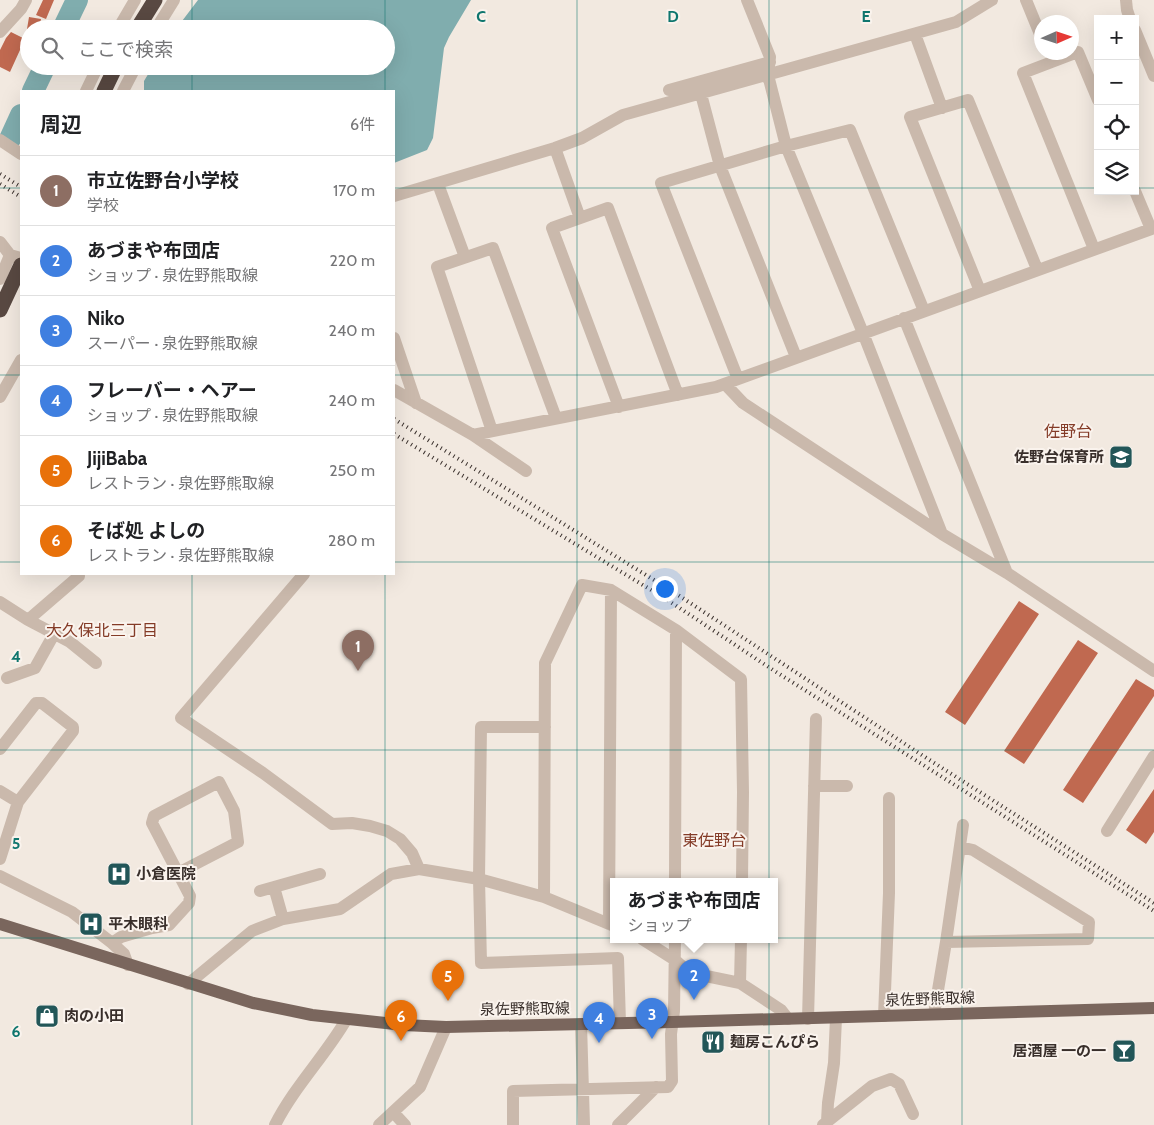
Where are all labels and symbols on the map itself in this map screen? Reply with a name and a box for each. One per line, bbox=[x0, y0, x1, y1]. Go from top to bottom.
text: C bbox=[476, 7, 486, 26]
text: D bbox=[667, 7, 679, 26]
text: E bbox=[861, 7, 871, 26]
north arrow bbox=[1034, 15, 1079, 60]
district label: 佐野台 bbox=[1044, 422, 1092, 441]
school or university icon: 佐野台保育所 bbox=[1108, 444, 1134, 470]
place label: 佐野台保育所 bbox=[1014, 448, 1104, 466]
your location bbox=[652, 576, 678, 602]
district label: 大久保北三丁目 bbox=[46, 621, 158, 640]
pin: 1 bbox=[342, 630, 374, 671]
text: 4 bbox=[11, 647, 21, 666]
district label: 東佐野台 bbox=[682, 831, 746, 850]
text: 5 bbox=[12, 834, 20, 853]
hospital icon: 小倉医院 bbox=[106, 861, 132, 887]
place label: 小倉医院 bbox=[136, 865, 196, 883]
hospital icon: 平木眼科 bbox=[78, 911, 104, 937]
place label: 平木眼科 bbox=[108, 915, 168, 933]
pin: 2 bbox=[678, 959, 710, 1000]
pin: 5 bbox=[432, 960, 464, 1001]
street label: 泉佐野熊取線 bbox=[885, 988, 975, 1010]
pin: 3 bbox=[636, 998, 668, 1039]
street label: 泉佐野熊取線 bbox=[480, 999, 570, 1019]
pin: 6 bbox=[385, 1000, 417, 1041]
pin: 4 bbox=[583, 1002, 615, 1043]
shop icon: 肉の小田 bbox=[34, 1003, 60, 1029]
place label: 肉の小田 bbox=[64, 1007, 124, 1025]
text: 6 bbox=[12, 1022, 21, 1041]
restaurant icon: 麺房こんぴら bbox=[700, 1029, 726, 1055]
place label: 麺房こんぴら bbox=[730, 1033, 820, 1051]
bar icon: 居酒屋 一の一 bbox=[1111, 1038, 1137, 1064]
place label: 居酒屋 一の一 bbox=[1013, 1042, 1106, 1060]

